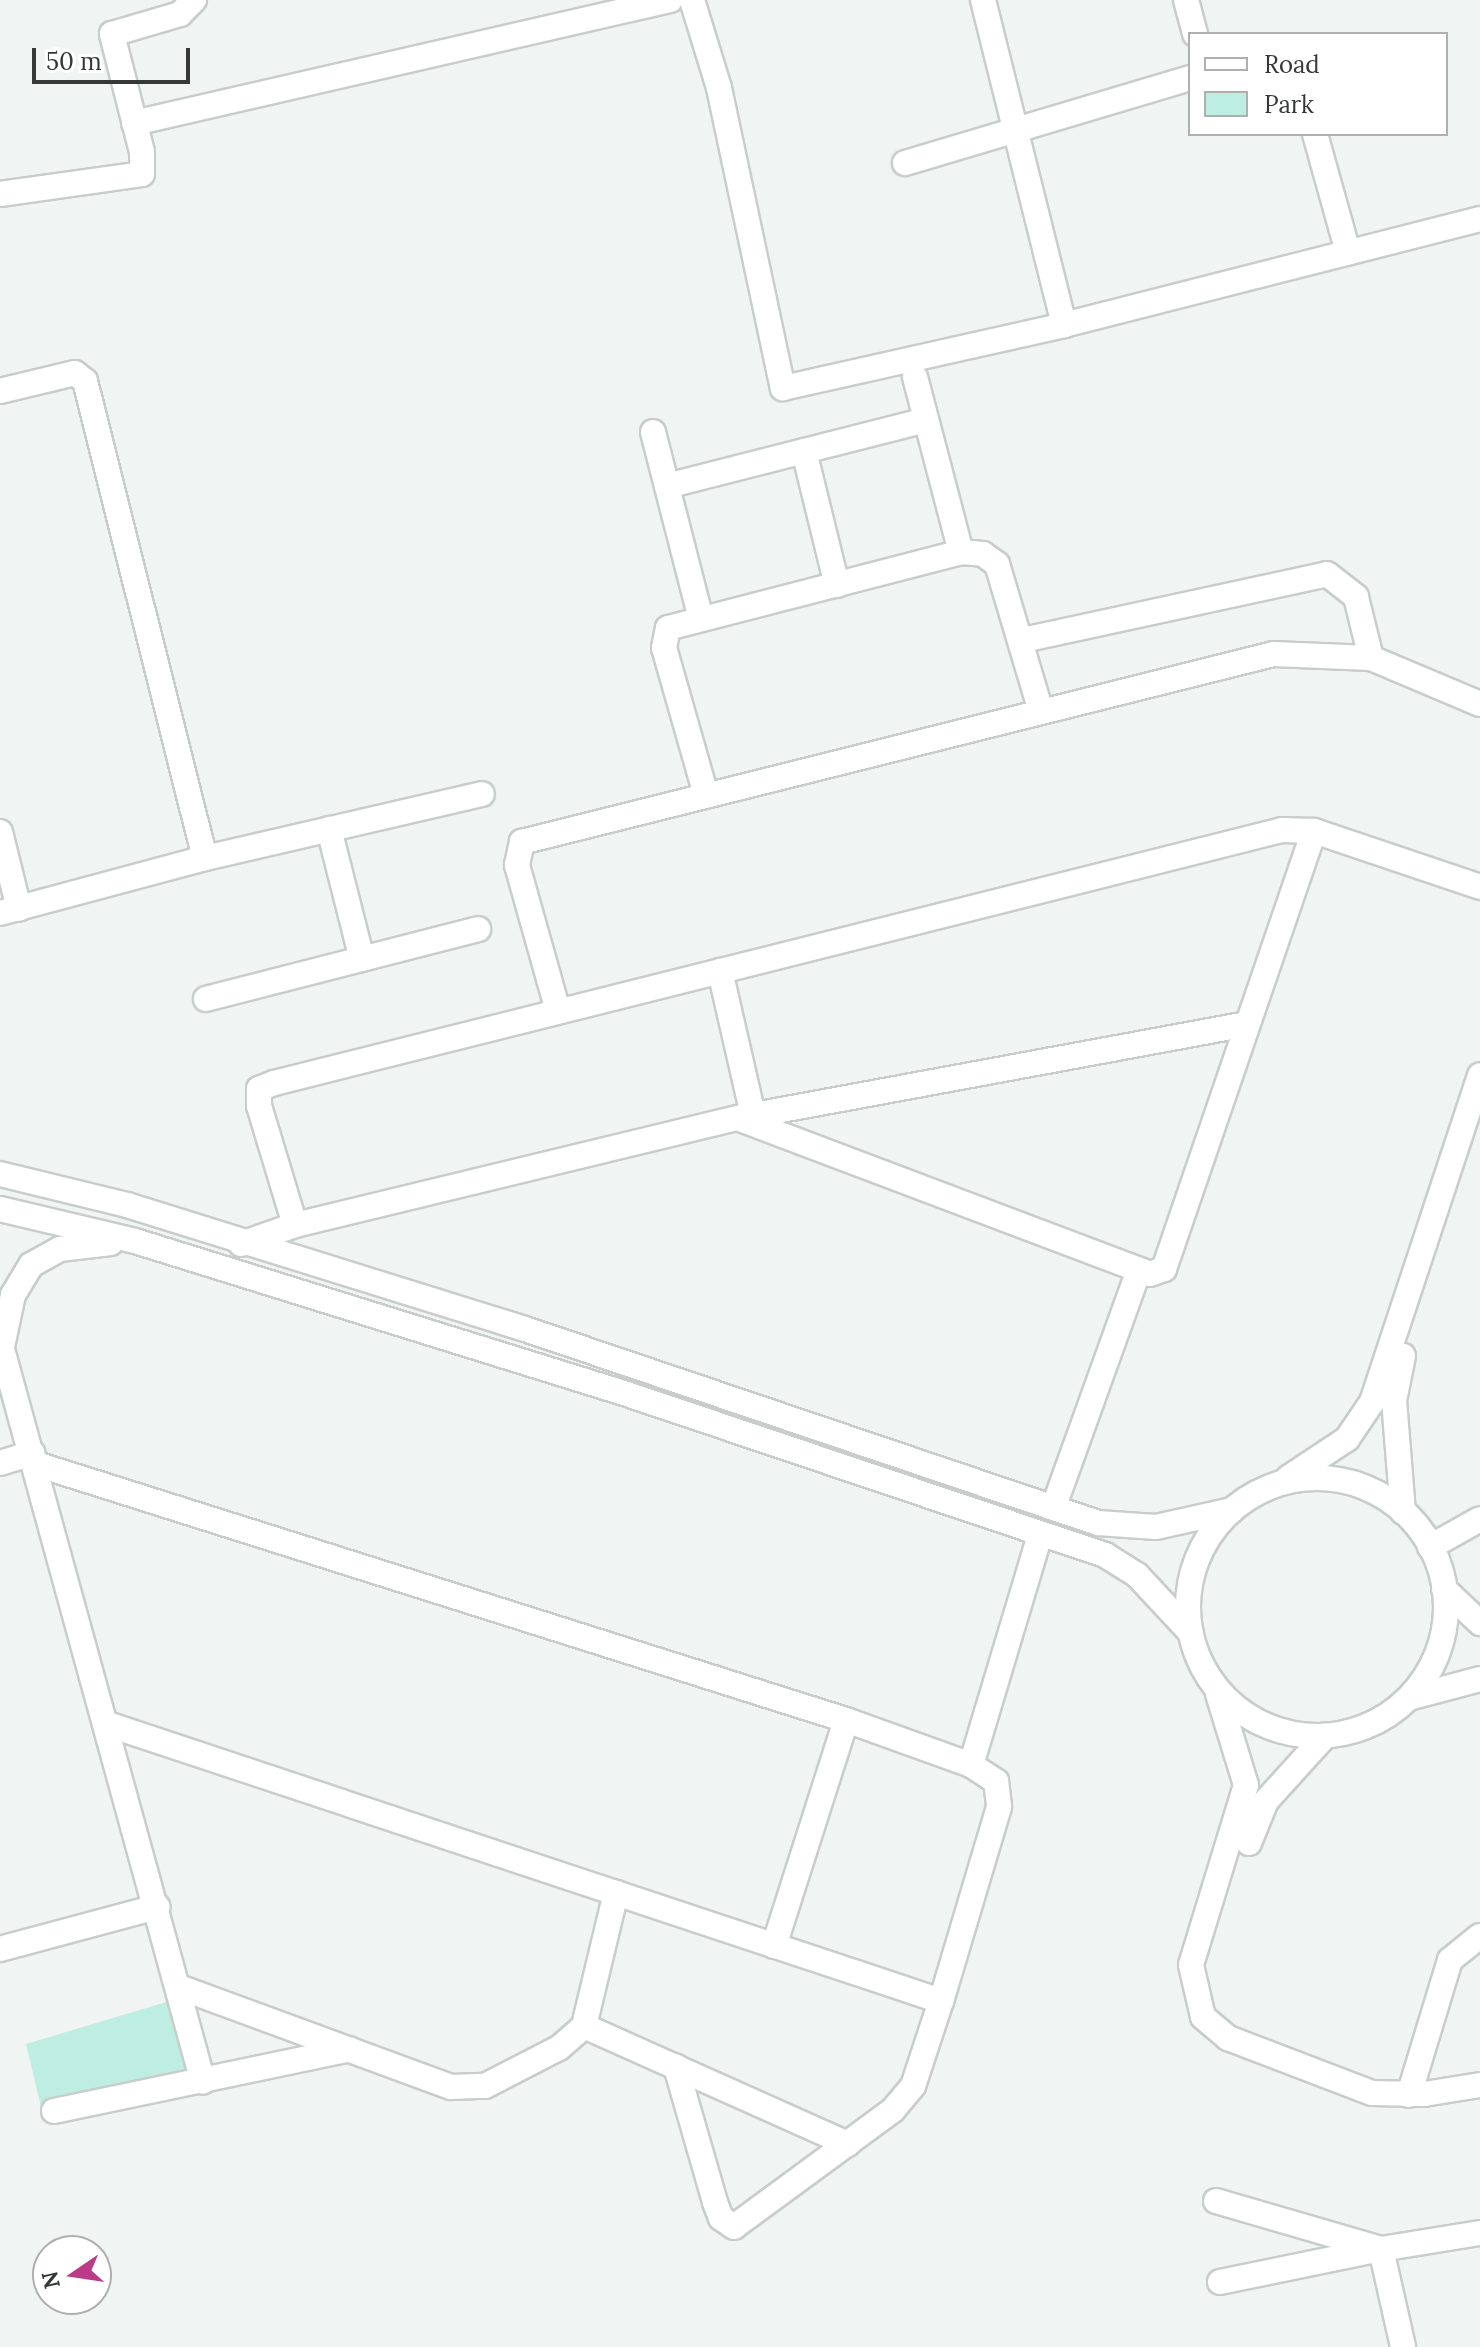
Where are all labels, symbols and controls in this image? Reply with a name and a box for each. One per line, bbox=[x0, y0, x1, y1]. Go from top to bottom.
scale bar bbox=[36, 32, 194, 82]
legend bbox=[1188, 32, 1448, 136]
text: 50 m bbox=[46, 46, 102, 77]
text: Road bbox=[1264, 49, 1320, 80]
text: Park bbox=[1264, 89, 1314, 120]
north arrow bbox=[32, 2235, 112, 2315]
text: N bbox=[35, 2269, 66, 2291]

